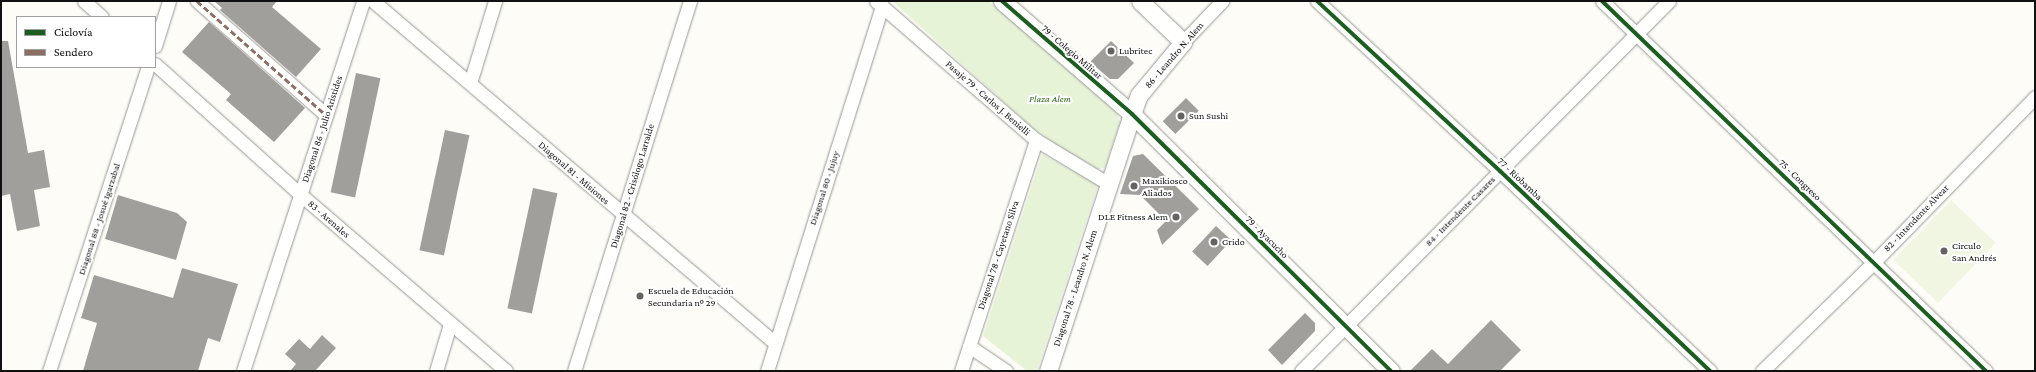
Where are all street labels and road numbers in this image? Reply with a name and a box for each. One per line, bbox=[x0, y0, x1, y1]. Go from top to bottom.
street label: 86 - Leandro N. Alem bbox=[1142, 19, 1206, 91]
street label: 79 - Colegio Militar bbox=[1039, 22, 1105, 82]
street label: Pasaje 79 - Carlos J. Benielli bbox=[943, 58, 1033, 138]
street label: Diagonal 86 - Julio Aristides bbox=[299, 74, 345, 184]
street label: Diagonal 82 - Crisólogo Larralde bbox=[607, 122, 657, 250]
street label: Diagonal 81 - Misiones bbox=[536, 139, 612, 207]
street label: Diagonal 80 - Jujuy bbox=[806, 149, 842, 227]
street label: 77 - Riobamba bbox=[1495, 155, 1545, 203]
street label: 75 - Congreso bbox=[1776, 157, 1824, 203]
street label: Diagonal 88 - Josué Igarzabal bbox=[75, 162, 123, 276]
street label: 84 - Intendente Casares bbox=[1422, 173, 1498, 249]
street label: 82 - Intendente Alvear bbox=[1881, 182, 1951, 254]
street label: 83 - Arenales bbox=[306, 198, 352, 240]
street label: Diagonal 78 - Cayetano Silva bbox=[975, 199, 1021, 311]
street label: 79 - Ayacucho bbox=[1243, 213, 1291, 261]
street label: Diagonal 78 - Leandro N. Alem bbox=[1050, 228, 1100, 348]

